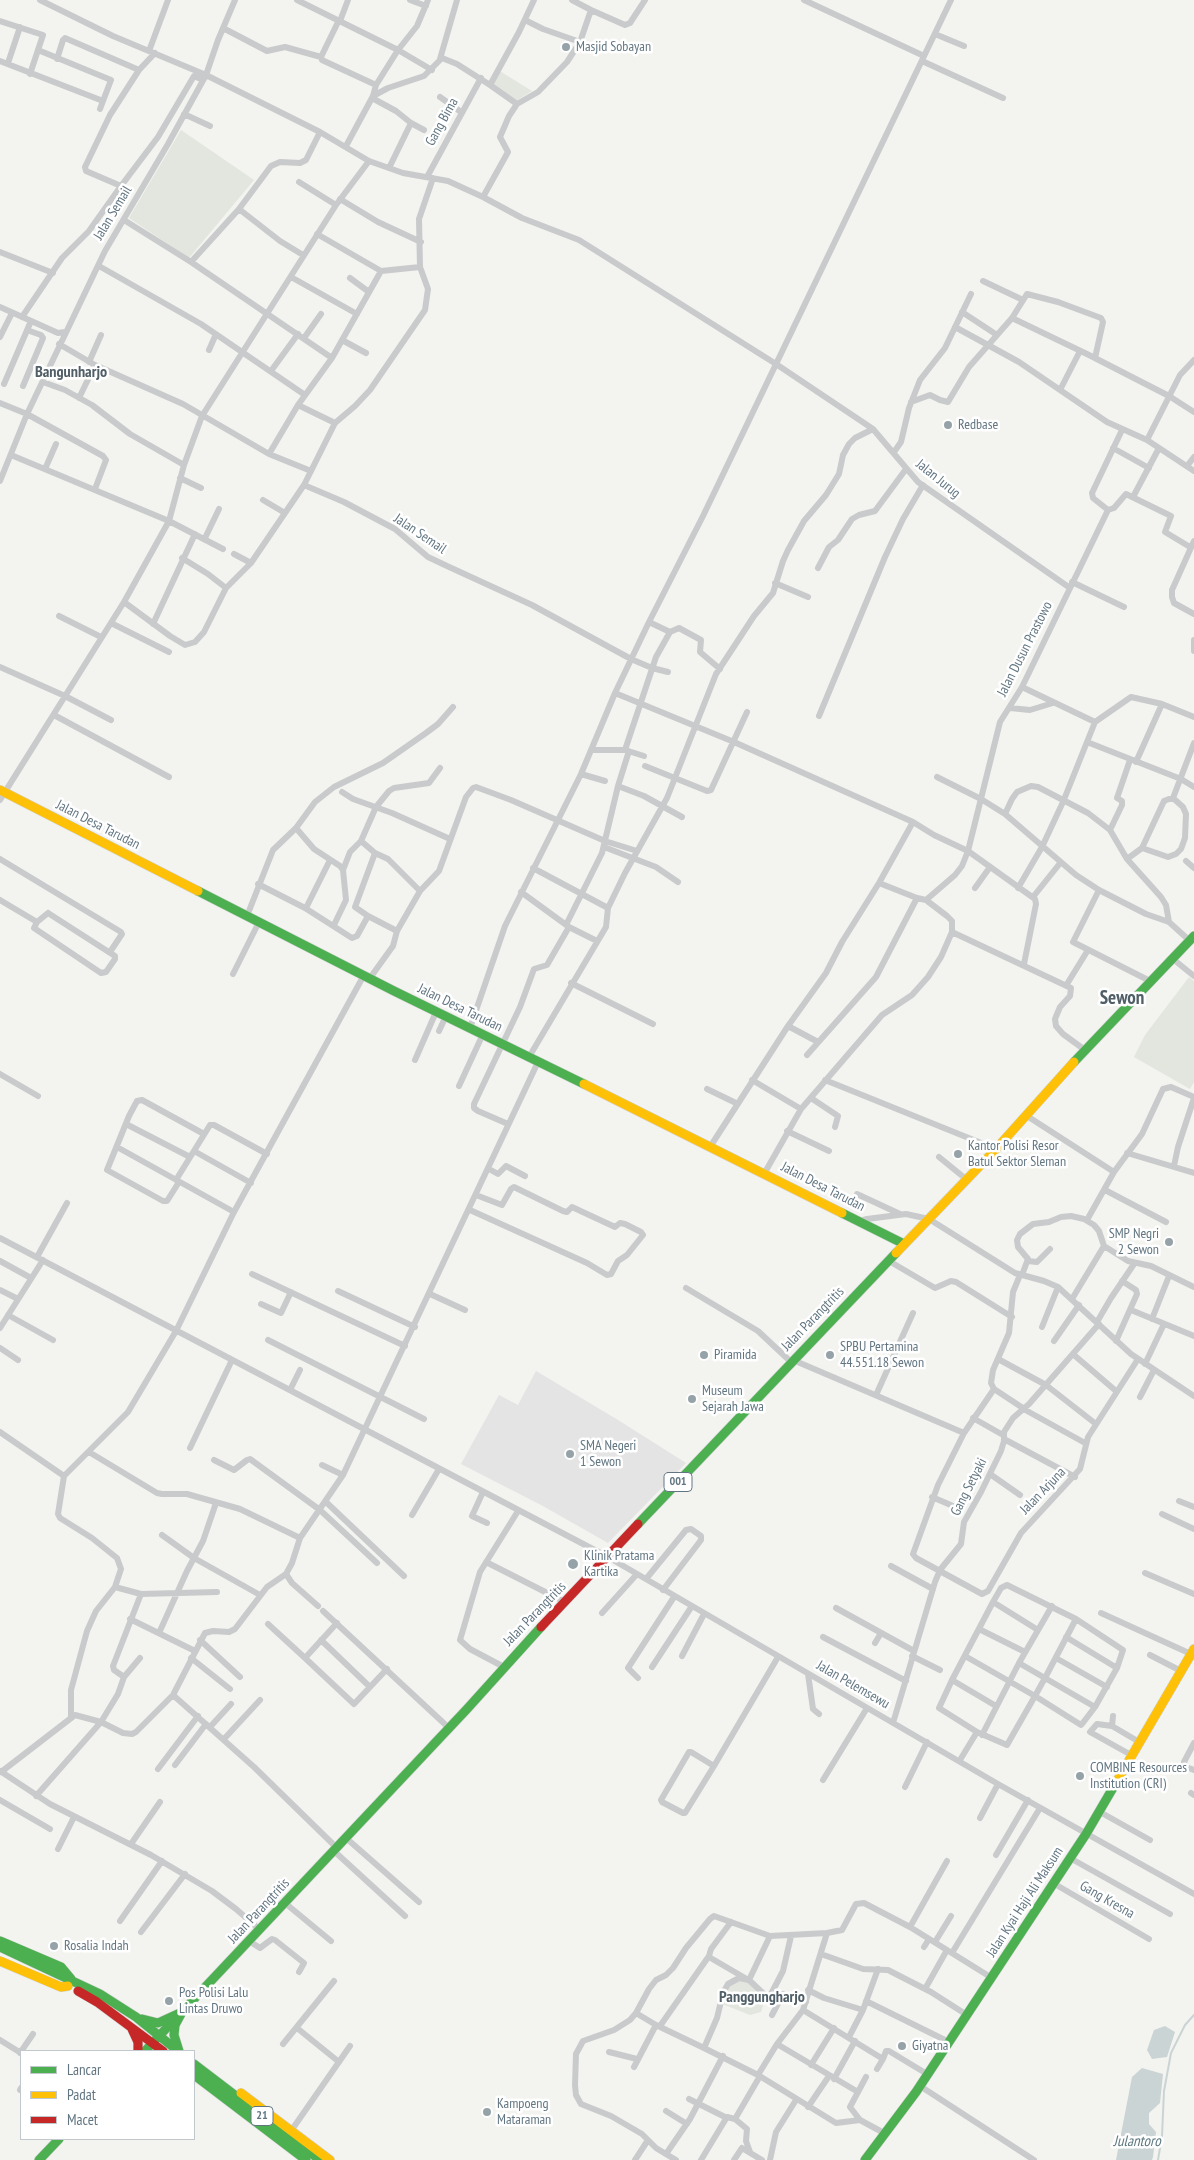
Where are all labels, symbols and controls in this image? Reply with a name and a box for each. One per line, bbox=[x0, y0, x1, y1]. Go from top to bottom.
place label: Masjid Sobayan bbox=[576, 39, 651, 55]
marker: Masjid Sobayan bbox=[560, 41, 572, 53]
street label: Gang Bima bbox=[422, 95, 462, 149]
street label: Jalan Semail bbox=[90, 183, 136, 243]
district label: Bangunharjo bbox=[35, 362, 107, 382]
place label: Redbase bbox=[958, 417, 998, 433]
marker: Redbase bbox=[942, 419, 954, 431]
street label: Jalan Jurug bbox=[912, 456, 964, 502]
street label: Jalan Semail bbox=[391, 510, 449, 558]
street label: Jalan Dusun Prastowo bbox=[994, 599, 1056, 699]
street label: Jalan Desa Tarudan bbox=[53, 797, 143, 853]
street label: Jalan Desa Tarudan bbox=[415, 980, 505, 1036]
district label: Sewon bbox=[1100, 988, 1144, 1010]
place label: Kantor Polisi Resor Batul Sektor Sleman bbox=[968, 1138, 1066, 1170]
marker: Kantor Polisi Resor Batul Sektor Sleman bbox=[952, 1148, 964, 1160]
street label: Jalan Desa Tarudan bbox=[778, 1159, 868, 1215]
place label: SMP Negri 2 Sewon bbox=[1109, 1226, 1159, 1258]
marker: SMP Negri 2 Sewon bbox=[1163, 1236, 1175, 1248]
street label: Jalan Parangtritis bbox=[778, 1284, 848, 1354]
place label: SPBU Pertamina 44.551.18 Sewon bbox=[840, 1339, 924, 1371]
place label: Piramida bbox=[714, 1347, 757, 1363]
marker: Piramida bbox=[698, 1349, 710, 1361]
marker: SPBU Pertamina 44.551.18 Sewon bbox=[824, 1349, 836, 1361]
place label: Museum Sejarah Jawa bbox=[702, 1383, 764, 1415]
marker: Museum Sejarah Jawa bbox=[686, 1393, 698, 1405]
place label: SMA Negeri 1 Sewon bbox=[580, 1438, 636, 1470]
marker: SMA Negeri 1 Sewon bbox=[564, 1448, 576, 1460]
street label: Gang Setyaki bbox=[947, 1455, 991, 1519]
street label: Jalan Arjuna bbox=[1017, 1464, 1069, 1518]
road number: 001 bbox=[664, 1472, 692, 1491]
place label: Klinik Pratama Kartika bbox=[584, 1548, 654, 1580]
marker: Klinik Pratama Kartika bbox=[566, 1557, 580, 1571]
street label: Jalan Parangtritis bbox=[500, 1579, 570, 1649]
street label: Jalan Pelemsewu bbox=[813, 1657, 893, 1713]
place label: COMBINE Resources Institution (CRI) bbox=[1090, 1760, 1187, 1792]
marker: COMBINE Resources Institution (CRI) bbox=[1074, 1770, 1086, 1782]
street label: Jalan Kyai Haji Ali Maksum bbox=[983, 1844, 1067, 1960]
street label: Jalan Parangtritis bbox=[225, 1875, 293, 1947]
street label: Gang Kresna bbox=[1077, 1878, 1137, 1922]
place label: Rosalia Indah bbox=[64, 1938, 129, 1954]
marker: Rosalia Indah bbox=[48, 1940, 60, 1952]
place label: Pos Polisi Lalu Lintas Druwo bbox=[179, 1985, 248, 2018]
district label: Panggungharjo bbox=[719, 1987, 805, 2007]
marker: Pos Polisi Lalu Lintas Druwo bbox=[163, 1995, 175, 2007]
place label: Giyatna bbox=[912, 2038, 948, 2054]
marker: Giyatna bbox=[896, 2040, 908, 2052]
legend bbox=[20, 2050, 195, 2140]
text: Lancar bbox=[67, 2060, 101, 2079]
text: Padat bbox=[67, 2085, 96, 2104]
place label: Kampoeng Mataraman bbox=[497, 2096, 551, 2128]
road number: 21 bbox=[251, 2106, 273, 2126]
marker: Kampoeng Mataraman bbox=[481, 2106, 493, 2118]
text: Macet bbox=[67, 2110, 98, 2129]
water label: Julantoro bbox=[1113, 2133, 1161, 2151]

